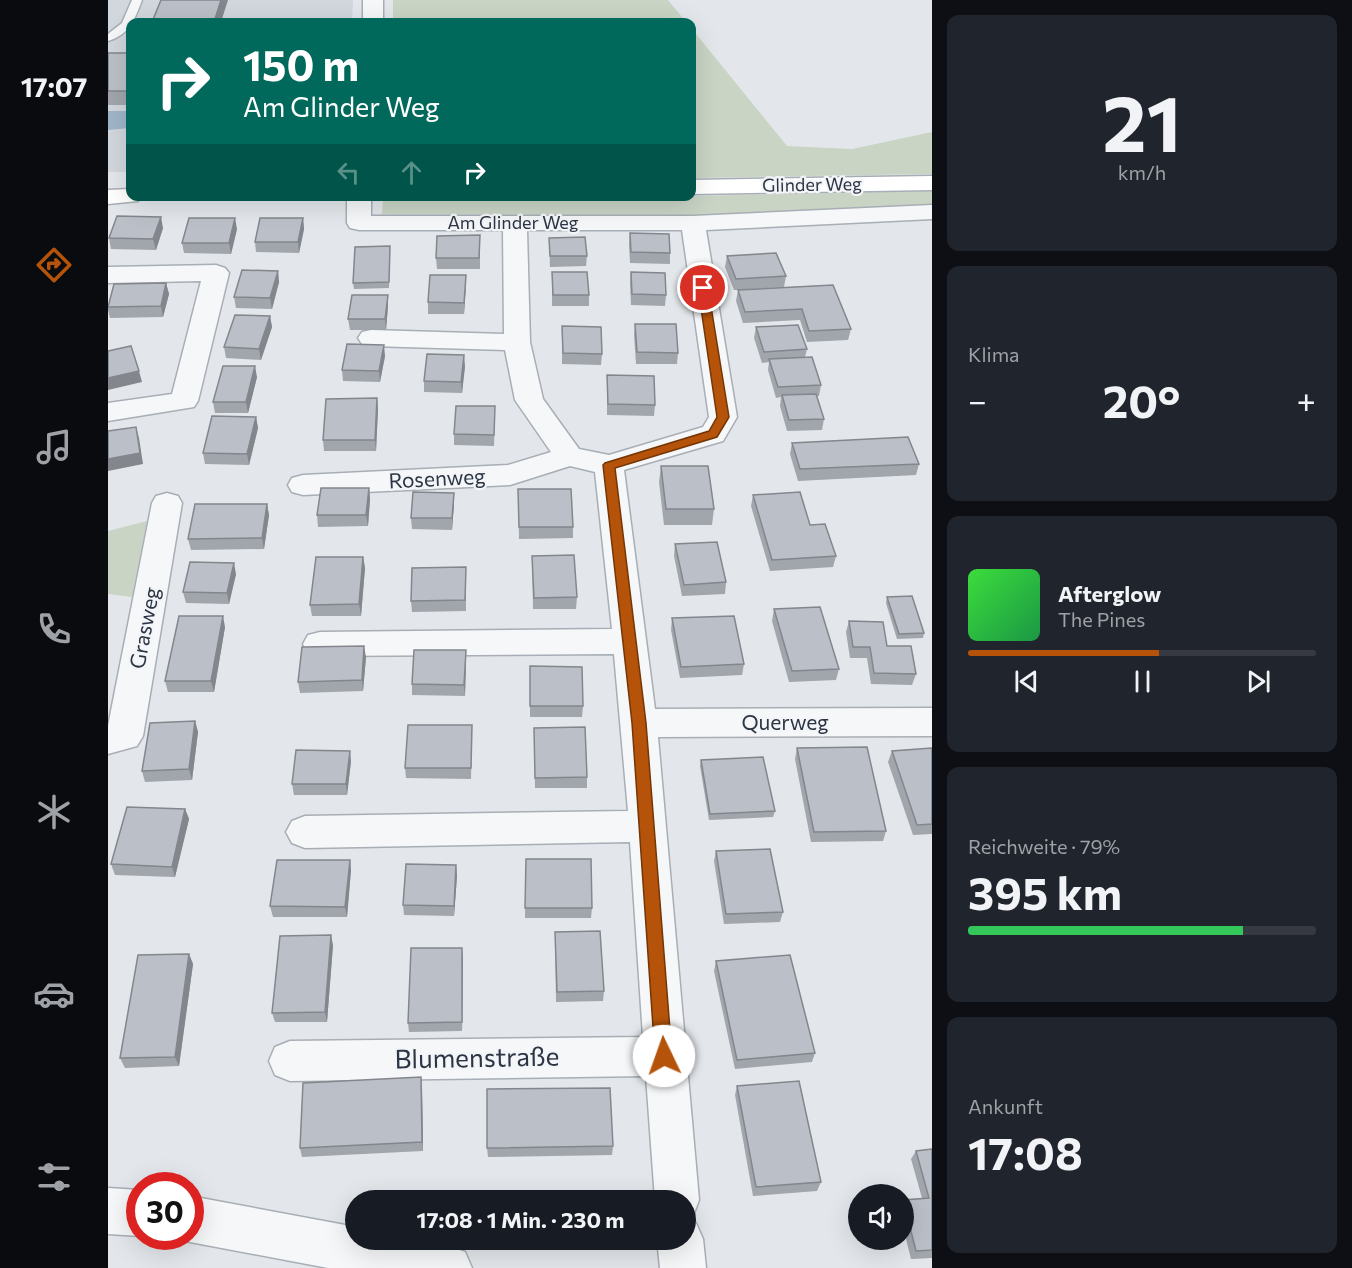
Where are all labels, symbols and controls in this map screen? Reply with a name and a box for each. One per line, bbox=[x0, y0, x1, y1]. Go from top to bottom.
text: 150 m bbox=[243, 38, 359, 90]
icon: right bbox=[144, 42, 222, 120]
text: 17:07 bbox=[21, 70, 87, 103]
text: 21 bbox=[1102, 73, 1182, 168]
text: Am Glinder Weg bbox=[243, 90, 440, 123]
icon: left bbox=[332, 156, 365, 189]
icon: ahead bbox=[395, 156, 428, 189]
icon: right bbox=[458, 156, 491, 189]
text: km/h bbox=[1118, 160, 1166, 184]
street label: Glinder Weg bbox=[762, 172, 862, 196]
street label: Am Glinder Weg bbox=[447, 211, 579, 233]
icon: directions bbox=[33, 244, 75, 286]
pin bbox=[677, 262, 728, 313]
icon: arrive bbox=[686, 271, 719, 304]
text: Klima bbox=[968, 342, 1020, 366]
text: 20° bbox=[1103, 372, 1181, 427]
text: − bbox=[968, 379, 987, 420]
text: + bbox=[1297, 379, 1316, 420]
icon: music bbox=[33, 426, 75, 468]
street label: Rosenweg bbox=[388, 462, 486, 493]
text: Afterglow bbox=[1058, 580, 1161, 607]
street label: Grasweg bbox=[123, 585, 164, 671]
text: The Pines bbox=[1058, 607, 1145, 631]
icon: phone bbox=[33, 608, 75, 650]
icon: previous bbox=[1010, 665, 1043, 698]
icon: pause bbox=[1126, 665, 1159, 698]
icon: next bbox=[1242, 665, 1275, 698]
street label: Querweg bbox=[741, 709, 829, 734]
icon: climate bbox=[33, 791, 75, 833]
text: Reichweite · 79% bbox=[968, 834, 1120, 858]
text: 395 km bbox=[968, 864, 1122, 919]
icon: car bbox=[33, 973, 75, 1015]
position arrow bbox=[632, 1024, 696, 1088]
street label: Blumenstraße bbox=[394, 1040, 560, 1073]
text: Ankunft bbox=[968, 1094, 1043, 1118]
text: 17:08 bbox=[968, 1124, 1083, 1179]
icon: filters bbox=[33, 1156, 75, 1198]
speed limit sign: 30 bbox=[126, 1172, 204, 1250]
map controls bbox=[848, 1184, 914, 1250]
button: sound bbox=[848, 1184, 914, 1250]
text: 17:08 · 1 Min. · 230 m bbox=[417, 1206, 624, 1233]

